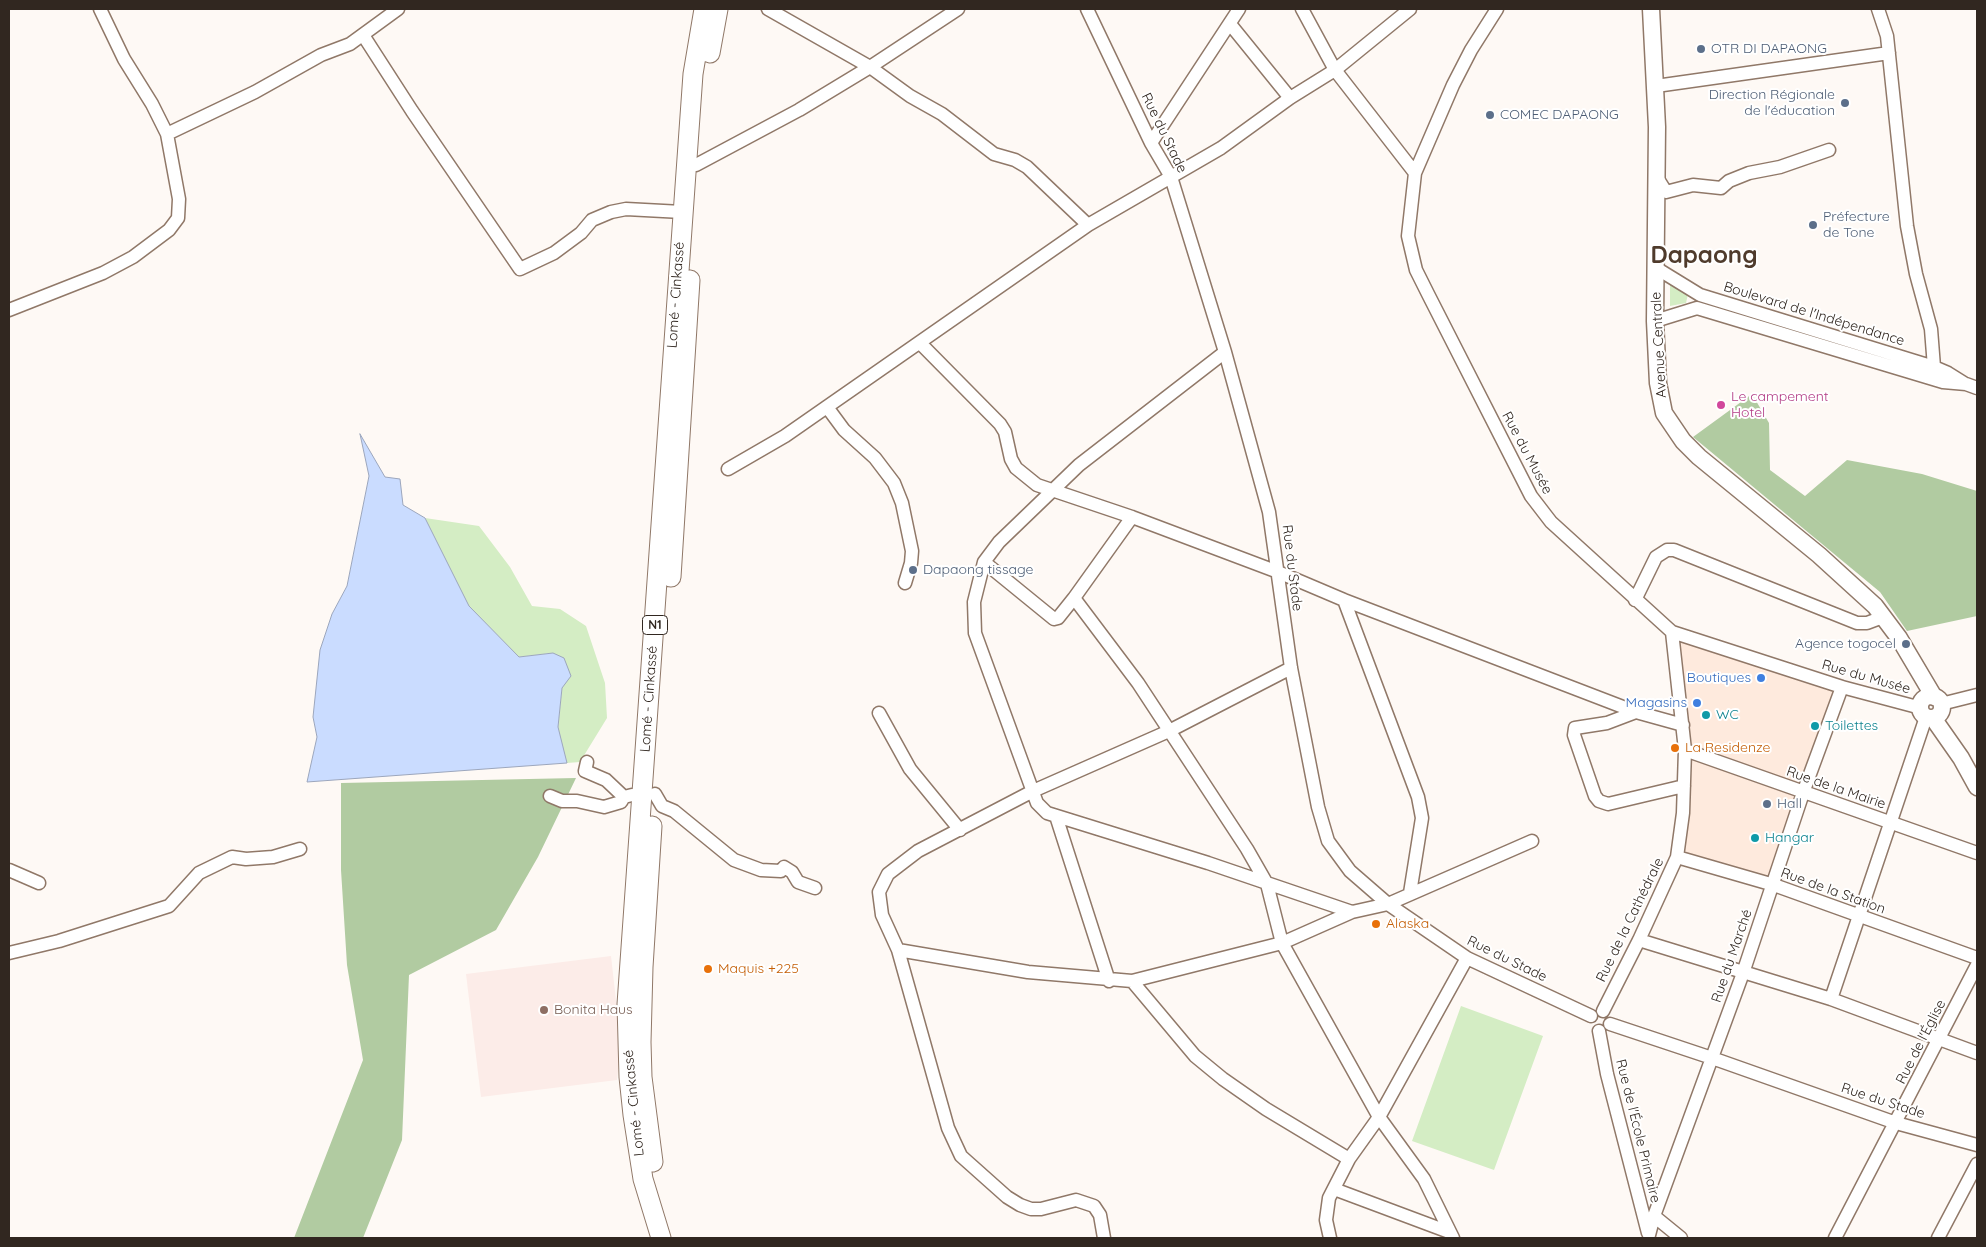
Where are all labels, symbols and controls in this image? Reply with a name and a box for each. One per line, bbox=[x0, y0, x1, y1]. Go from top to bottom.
place label: OTR DI DAPAONG bbox=[1711, 41, 1827, 57]
marker: OTR DI DAPAONG bbox=[1695, 43, 1707, 55]
place label: Direction Régionale de l'éducation bbox=[1709, 87, 1835, 120]
street label: Rue du Stade bbox=[1137, 90, 1191, 176]
marker: Direction Régionale de l'éducation bbox=[1839, 97, 1851, 109]
place label: COMEC DAPAONG bbox=[1500, 107, 1619, 123]
marker: COMEC DAPAONG bbox=[1484, 109, 1496, 121]
place label: Préfecture de Tone bbox=[1823, 209, 1890, 242]
marker: Préfecture de Tone bbox=[1807, 219, 1819, 231]
street label: Lomé - Cinkassé bbox=[664, 241, 688, 349]
district label: Dapaong bbox=[1651, 242, 1757, 270]
street label: Boulevard de l'Indépendance bbox=[1721, 278, 1907, 350]
street label: Avenue Centrale bbox=[1648, 291, 1670, 399]
place label: Le campement Hotel bbox=[1731, 389, 1829, 422]
marker: Le campement Hotel bbox=[1715, 399, 1727, 411]
street label: Rue du Musée bbox=[1498, 409, 1556, 497]
street label: Rue du Stade bbox=[1278, 524, 1306, 612]
place label: Dapaong tissage bbox=[923, 562, 1033, 578]
marker: Dapaong tissage bbox=[907, 564, 919, 576]
road number: N1 bbox=[642, 616, 668, 634]
place label: Agence togocel bbox=[1795, 636, 1896, 652]
marker: Agence togocel bbox=[1900, 638, 1912, 650]
street label: Lomé - Cinkassé bbox=[637, 645, 661, 753]
street label: Rue du Musée bbox=[1820, 656, 1912, 698]
place label: Boutiques bbox=[1687, 670, 1751, 686]
marker: Boutiques bbox=[1755, 672, 1767, 684]
place label: Magasins bbox=[1626, 695, 1687, 711]
marker: Magasins bbox=[1691, 697, 1703, 709]
place label: WC bbox=[1716, 707, 1739, 723]
marker: WC bbox=[1700, 709, 1712, 721]
place label: Toilettes bbox=[1825, 718, 1878, 734]
marker: Toilettes bbox=[1809, 720, 1821, 732]
place label: La Residenze bbox=[1685, 740, 1770, 756]
marker: La Residenze bbox=[1669, 742, 1681, 754]
street label: Rue de la Mairie bbox=[1784, 763, 1888, 813]
place label: Hall bbox=[1777, 796, 1802, 812]
marker: Hall bbox=[1761, 798, 1773, 810]
place label: Hangar bbox=[1765, 830, 1814, 846]
marker: Hangar bbox=[1749, 832, 1761, 844]
street label: Rue de la Cathédrale bbox=[1593, 855, 1667, 985]
street label: Rue de la Station bbox=[1778, 864, 1888, 918]
street label: Rue du Marché bbox=[1708, 907, 1756, 1005]
place label: Alaska bbox=[1386, 916, 1429, 932]
marker: Alaska bbox=[1370, 918, 1382, 930]
street label: Rue du Stade bbox=[1464, 932, 1550, 986]
place label: Maquis +225 bbox=[718, 961, 799, 977]
marker: Maquis +225 bbox=[702, 963, 714, 975]
street label: Rue de l'Église bbox=[1893, 997, 1949, 1087]
place label: Bonita Haus bbox=[554, 1002, 633, 1018]
marker: Bonita Haus bbox=[538, 1004, 550, 1016]
street label: Lomé - Cinkassé bbox=[620, 1049, 648, 1157]
street label: Rue de l'École Primaire bbox=[1612, 1057, 1664, 1205]
street label: Rue du Stade bbox=[1839, 1080, 1927, 1122]

